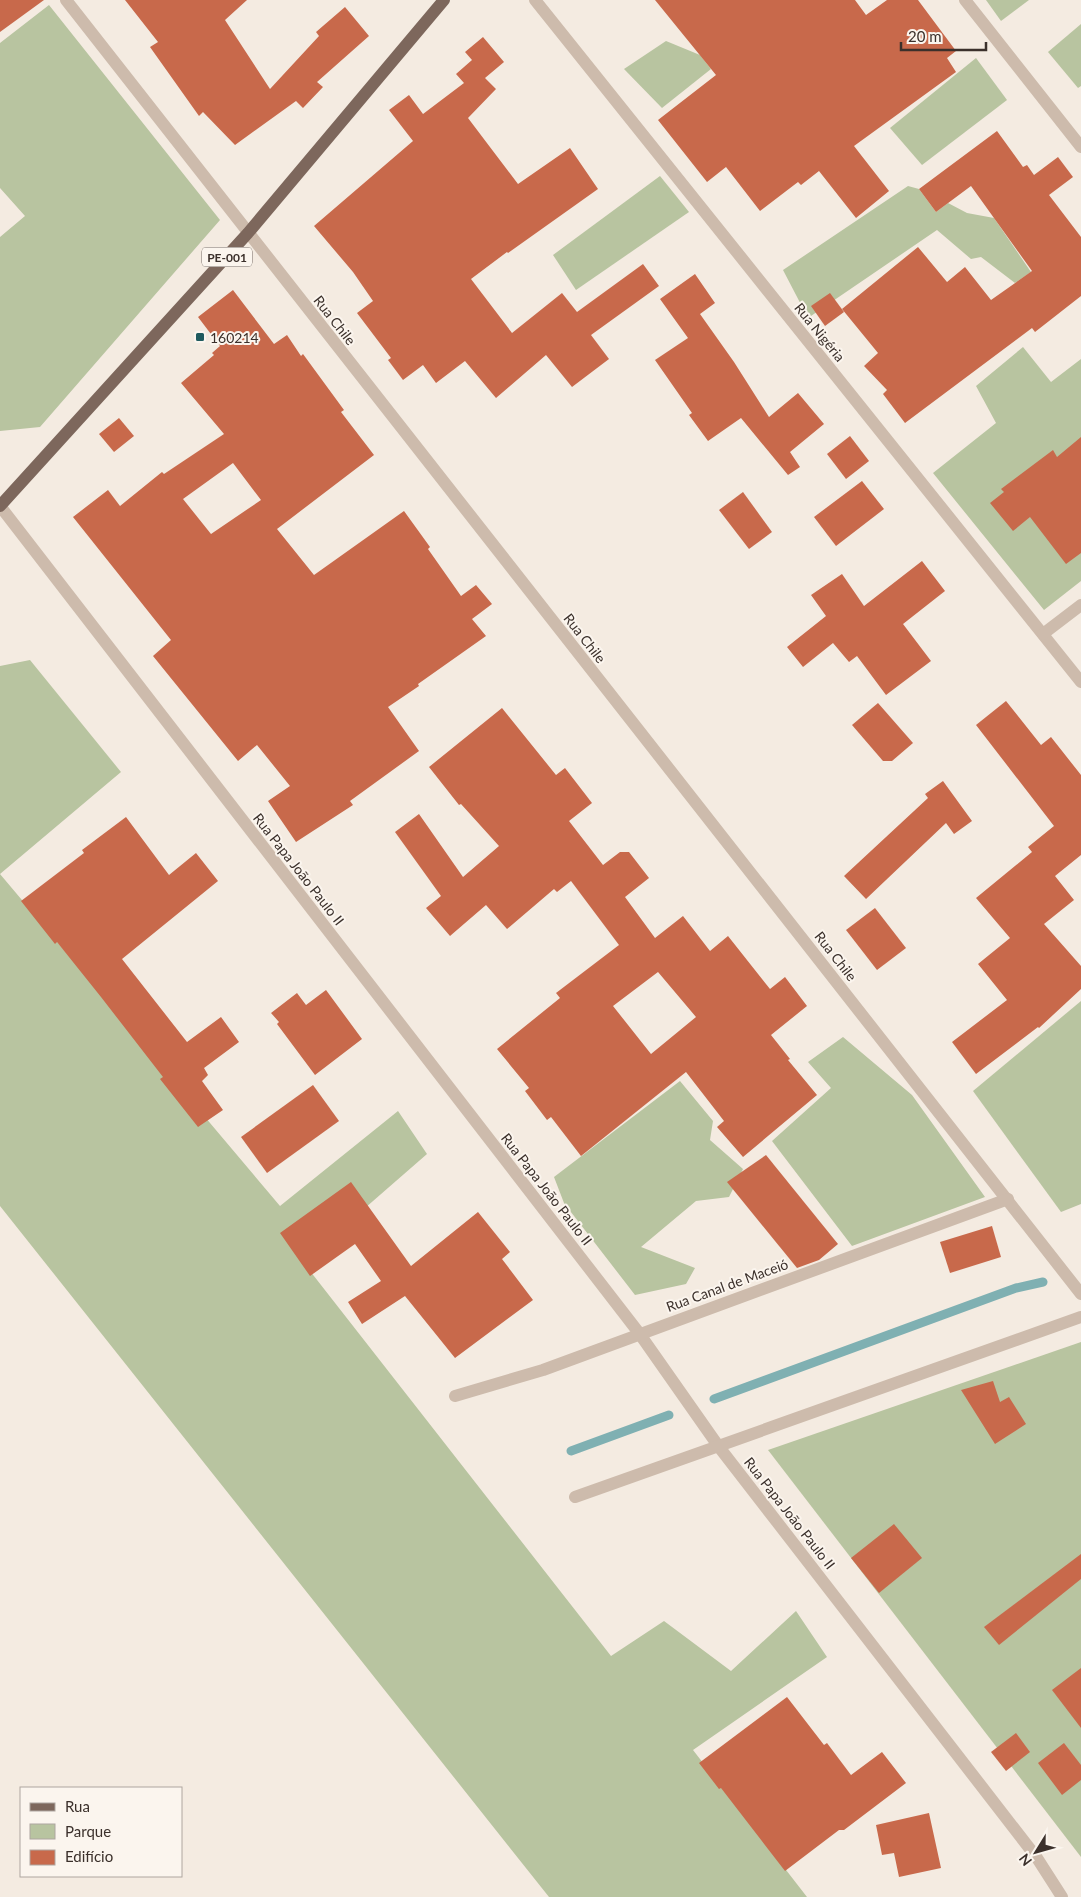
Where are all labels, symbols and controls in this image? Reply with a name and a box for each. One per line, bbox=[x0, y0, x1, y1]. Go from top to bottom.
scale bar bbox=[901, 20, 986, 52]
text: 20 m bbox=[908, 27, 942, 45]
road number: PE-001 bbox=[202, 248, 252, 266]
street label: Rua Chile bbox=[310, 292, 360, 348]
street label: Rua Nigéria bbox=[791, 299, 849, 365]
place label: 160214 bbox=[210, 329, 259, 346]
marker: 160214 bbox=[194, 331, 206, 343]
street label: Rua Chile bbox=[560, 610, 610, 666]
street label: Rua Papa João Paulo II bbox=[250, 810, 348, 928]
street label: Rua Chile bbox=[811, 928, 861, 984]
street label: Rua Papa João Paulo II bbox=[498, 1130, 596, 1248]
street label: Rua Canal de Maceió bbox=[664, 1255, 790, 1315]
street label: Rua Papa João Paulo II bbox=[741, 1454, 839, 1572]
legend bbox=[20, 1787, 182, 1877]
text: Rua bbox=[65, 1797, 90, 1815]
text: Parque bbox=[65, 1822, 111, 1840]
north arrow bbox=[1011, 1827, 1061, 1877]
text: Edifício bbox=[65, 1847, 113, 1865]
text: N bbox=[1015, 1851, 1035, 1870]

